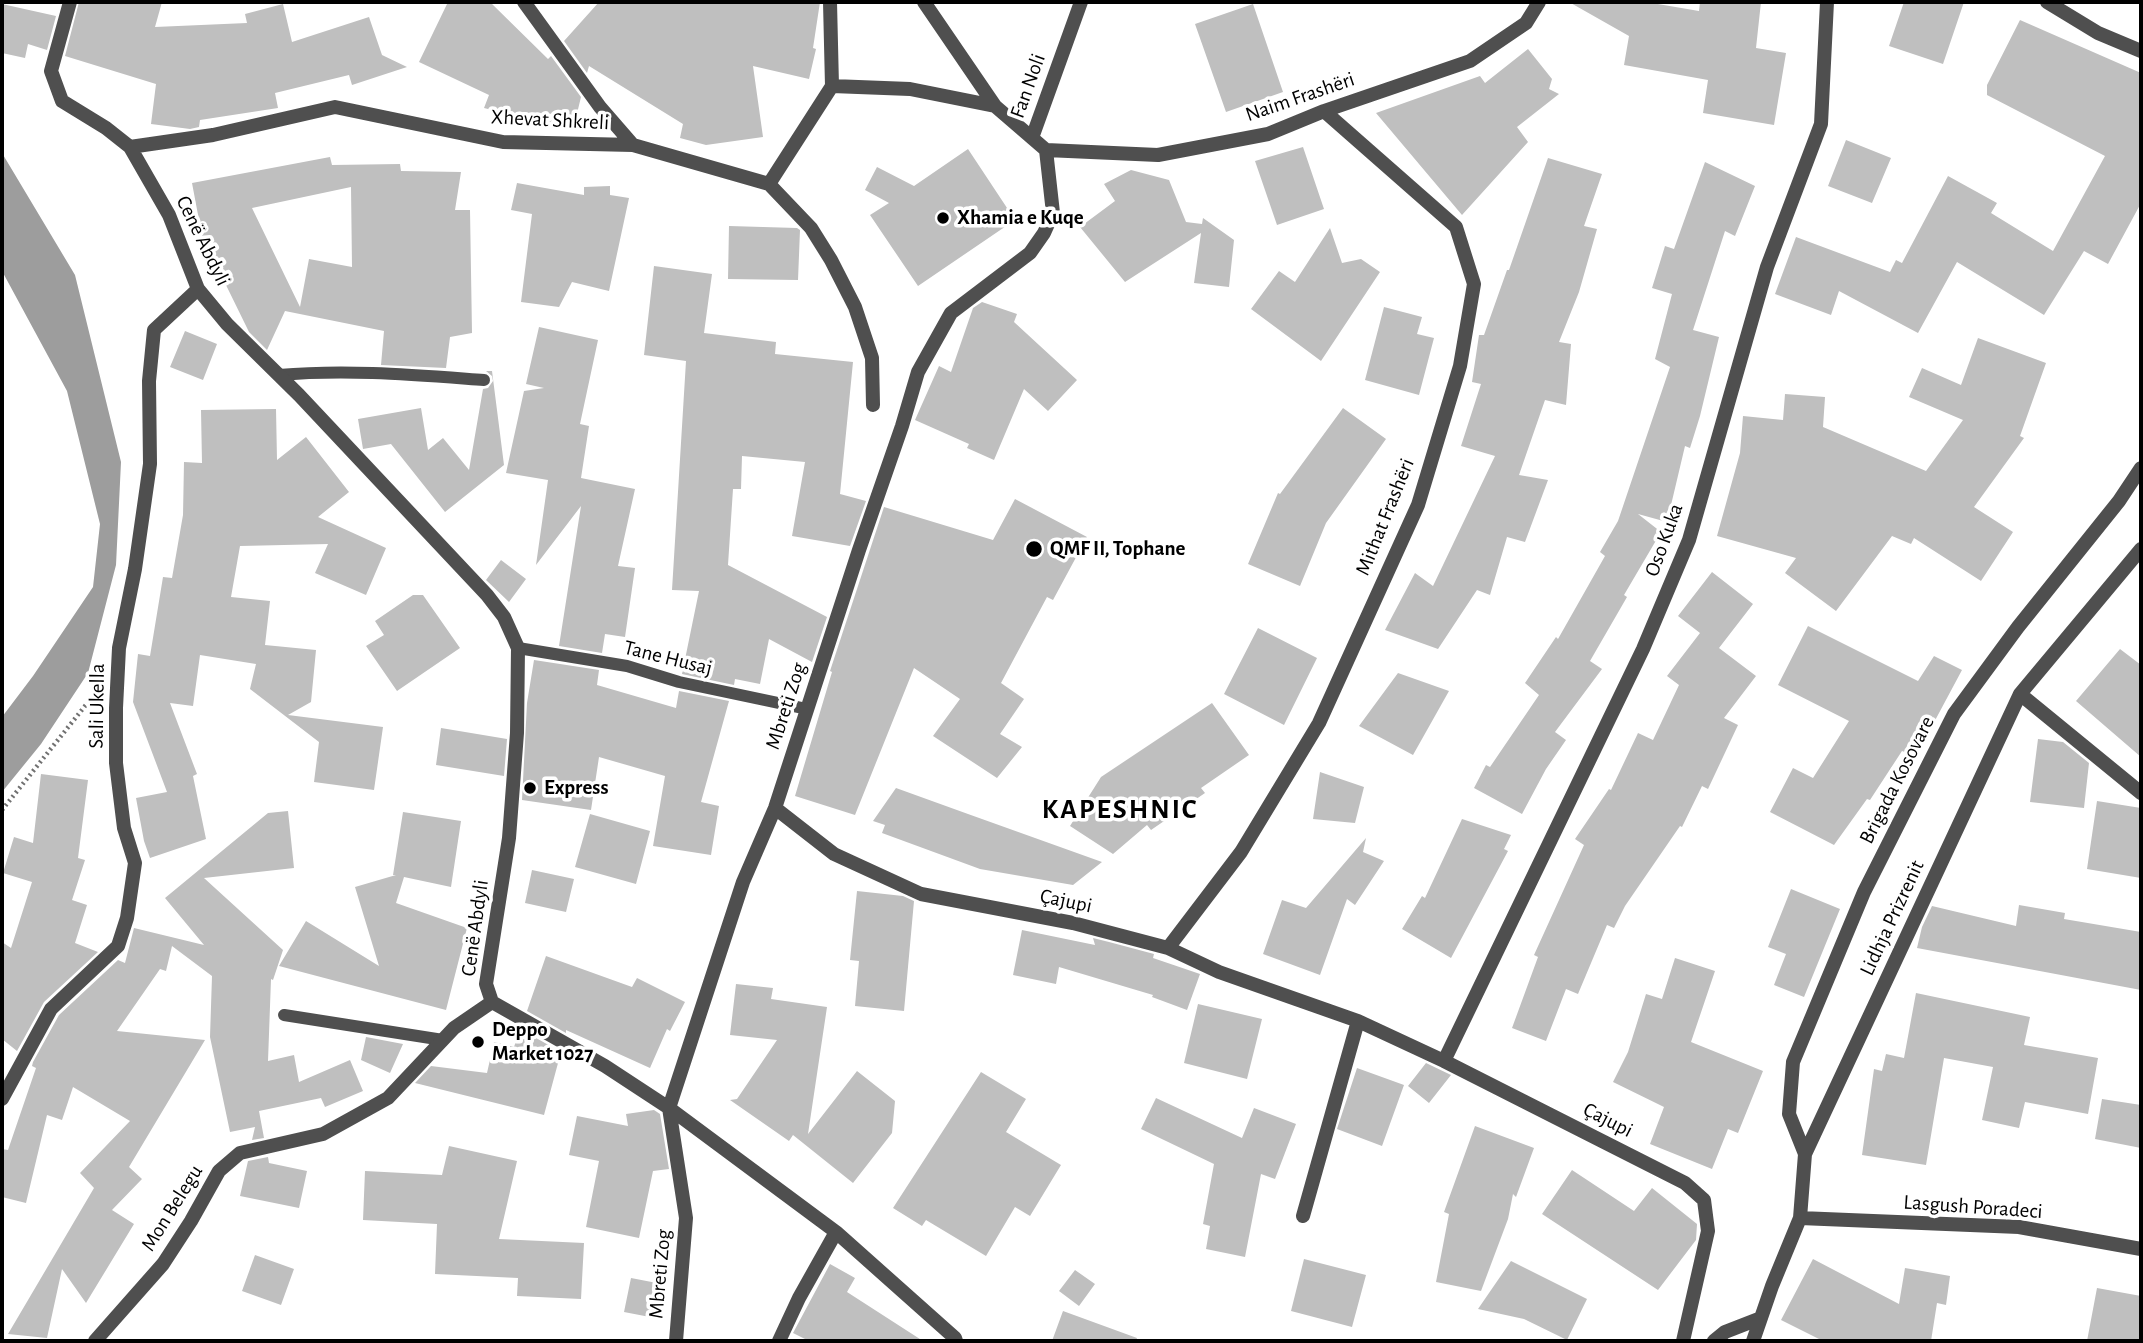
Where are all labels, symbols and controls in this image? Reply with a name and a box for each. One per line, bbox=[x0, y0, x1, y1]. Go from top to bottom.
street label: Fan Noli bbox=[1005, 50, 1051, 122]
street label: Naim Frashëri bbox=[1242, 67, 1358, 127]
street label: Xhevat Shkreli bbox=[490, 104, 610, 136]
street label: Cenë Abdyli bbox=[170, 192, 236, 290]
place label: Xhamia e Kuqe bbox=[957, 205, 1084, 231]
marker: Xhamia e Kuqe bbox=[935, 210, 951, 226]
street label: Mithat Frashëri bbox=[1350, 455, 1420, 579]
street label: Oso Kuka bbox=[1639, 500, 1689, 580]
place label: QMF II, Tophane bbox=[1050, 536, 1186, 562]
marker: QMF II, Tophane bbox=[1024, 539, 1044, 559]
street label: Tane Husaj bbox=[621, 635, 715, 681]
street label: Mbreti Zog bbox=[760, 659, 812, 753]
street label: Sali Ukella bbox=[84, 663, 110, 749]
street label: Brigada Kosovare bbox=[1854, 712, 1940, 848]
place label: Express bbox=[544, 775, 608, 801]
marker: Express bbox=[522, 780, 538, 796]
district label: KAPESHNIC bbox=[1043, 793, 1197, 827]
street label: Lidhja Prizrenit bbox=[1854, 856, 1930, 980]
street label: Cenë Abdyli bbox=[456, 878, 494, 978]
street label: Çajupi bbox=[1038, 883, 1094, 919]
place label: Deppo Market 1027 bbox=[492, 1017, 593, 1067]
marker: Deppo Market 1027 bbox=[470, 1034, 486, 1050]
street label: Çajupi bbox=[1579, 1097, 1637, 1143]
street label: Mon Belegu bbox=[136, 1160, 208, 1256]
street label: Lasgush Poradeci bbox=[1903, 1190, 2043, 1224]
street label: Mbreti Zog bbox=[644, 1228, 676, 1320]

